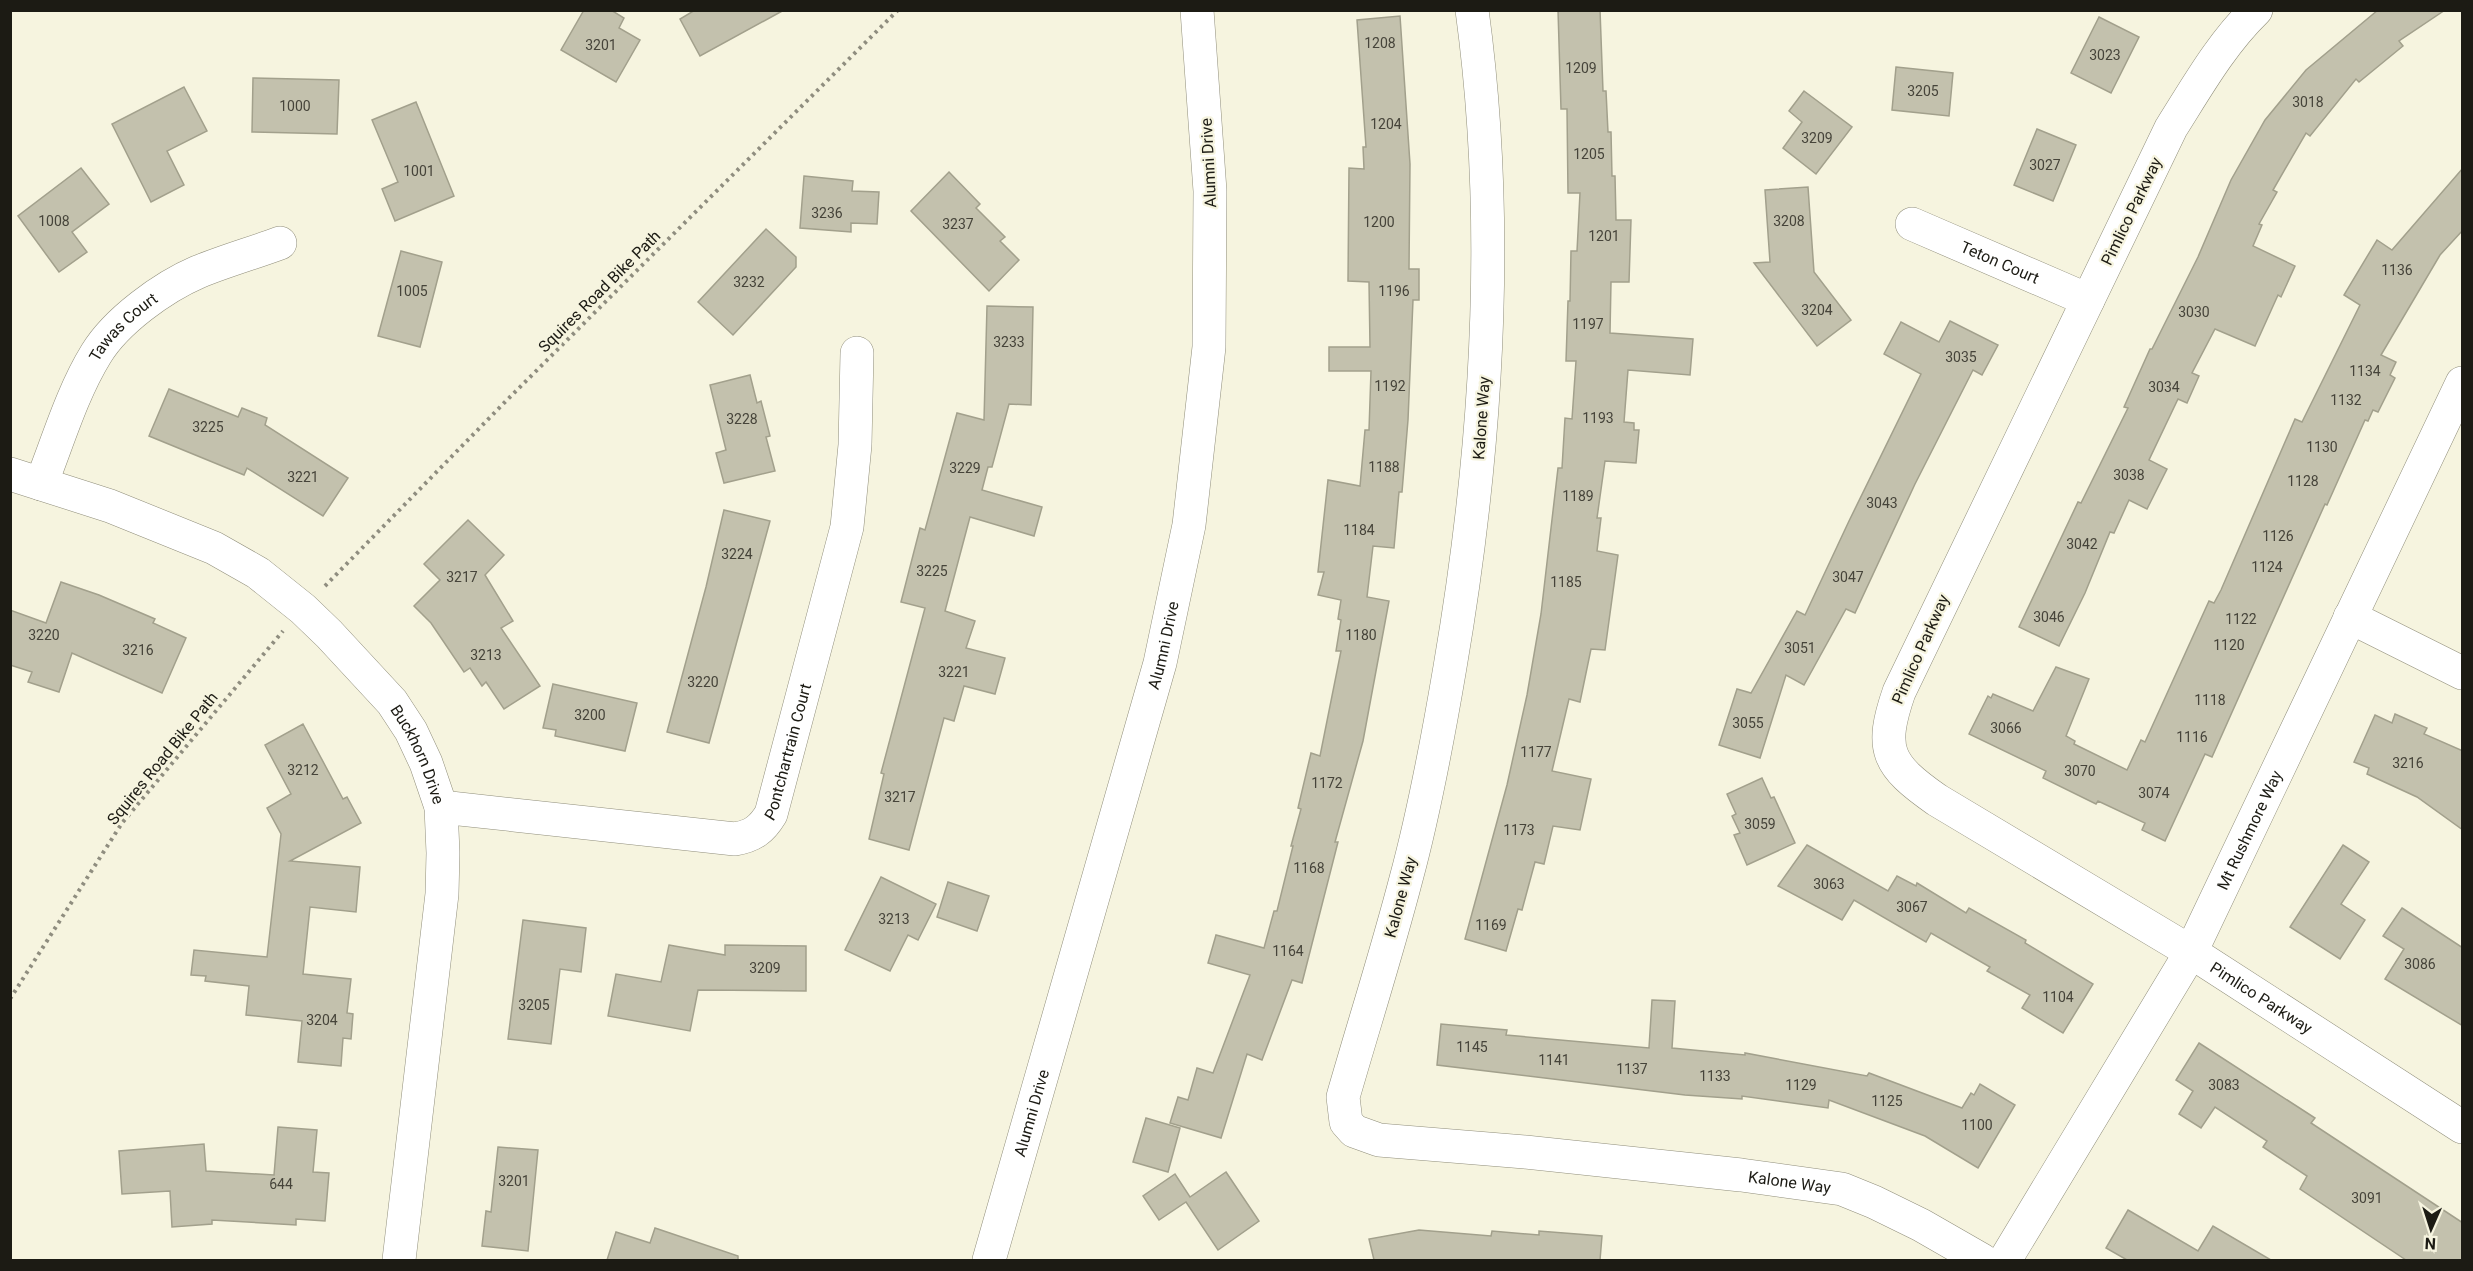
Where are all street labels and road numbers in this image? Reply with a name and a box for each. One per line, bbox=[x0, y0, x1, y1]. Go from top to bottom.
street label: Alumni Drive bbox=[1197, 118, 1220, 208]
street label: Pimlico Parkway bbox=[2097, 154, 2166, 268]
street label: Squires Road Bike Path bbox=[534, 226, 664, 356]
street label: Teton Court bbox=[1958, 237, 2042, 288]
street label: Tawas Court bbox=[85, 289, 161, 365]
street label: Kalone Way bbox=[1469, 375, 1494, 460]
street label: Pimlico Parkway bbox=[1888, 591, 1953, 707]
street label: Alumni Drive bbox=[1144, 600, 1183, 692]
street label: Pontchartrain Court bbox=[761, 681, 815, 824]
street label: Squires Road Bike Path bbox=[103, 688, 222, 828]
street label: Buckhorn Drive bbox=[386, 701, 448, 806]
street label: Mt Rushmore Way bbox=[2213, 767, 2286, 893]
street label: Kalone Way bbox=[1381, 854, 1421, 940]
street label: Pimlico Parkway bbox=[2207, 958, 2316, 1038]
street label: Alumni Drive bbox=[1010, 1067, 1053, 1159]
street label: Kalone Way bbox=[1747, 1167, 1832, 1197]

